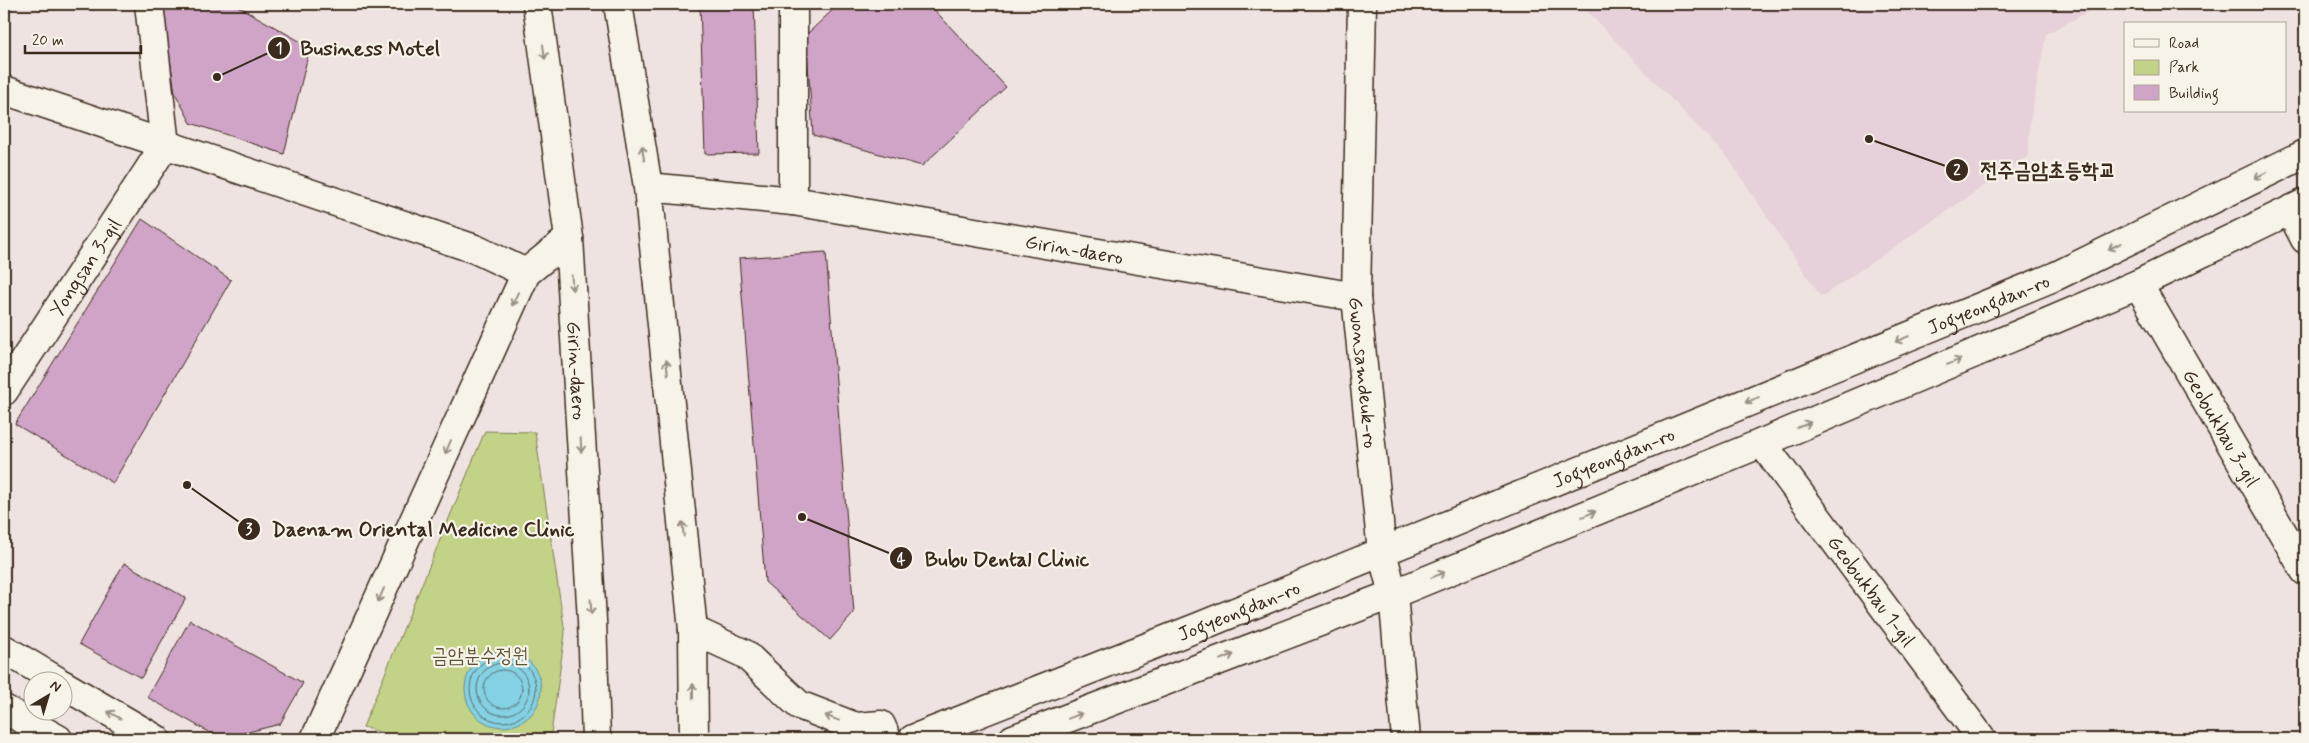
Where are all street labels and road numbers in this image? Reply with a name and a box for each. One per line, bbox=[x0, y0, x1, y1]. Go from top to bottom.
street label: Yongsan 3-gil bbox=[44, 213, 128, 322]
street label: Girin-daero bbox=[1023, 229, 1125, 272]
street label: Jogyeongdan-ro bbox=[1924, 268, 2054, 342]
street label: Gwonsamdeuk-ro bbox=[1341, 296, 1383, 450]
street label: Girin-daero bbox=[559, 320, 592, 421]
street label: Geobukbau 3-gil bbox=[2175, 364, 2265, 492]
street label: Jogyeongdan-ro bbox=[1549, 421, 1679, 496]
street label: Geobukbau 1-gil bbox=[1820, 531, 1921, 653]
street label: Jogyeongdan-ro bbox=[1174, 575, 1304, 649]

